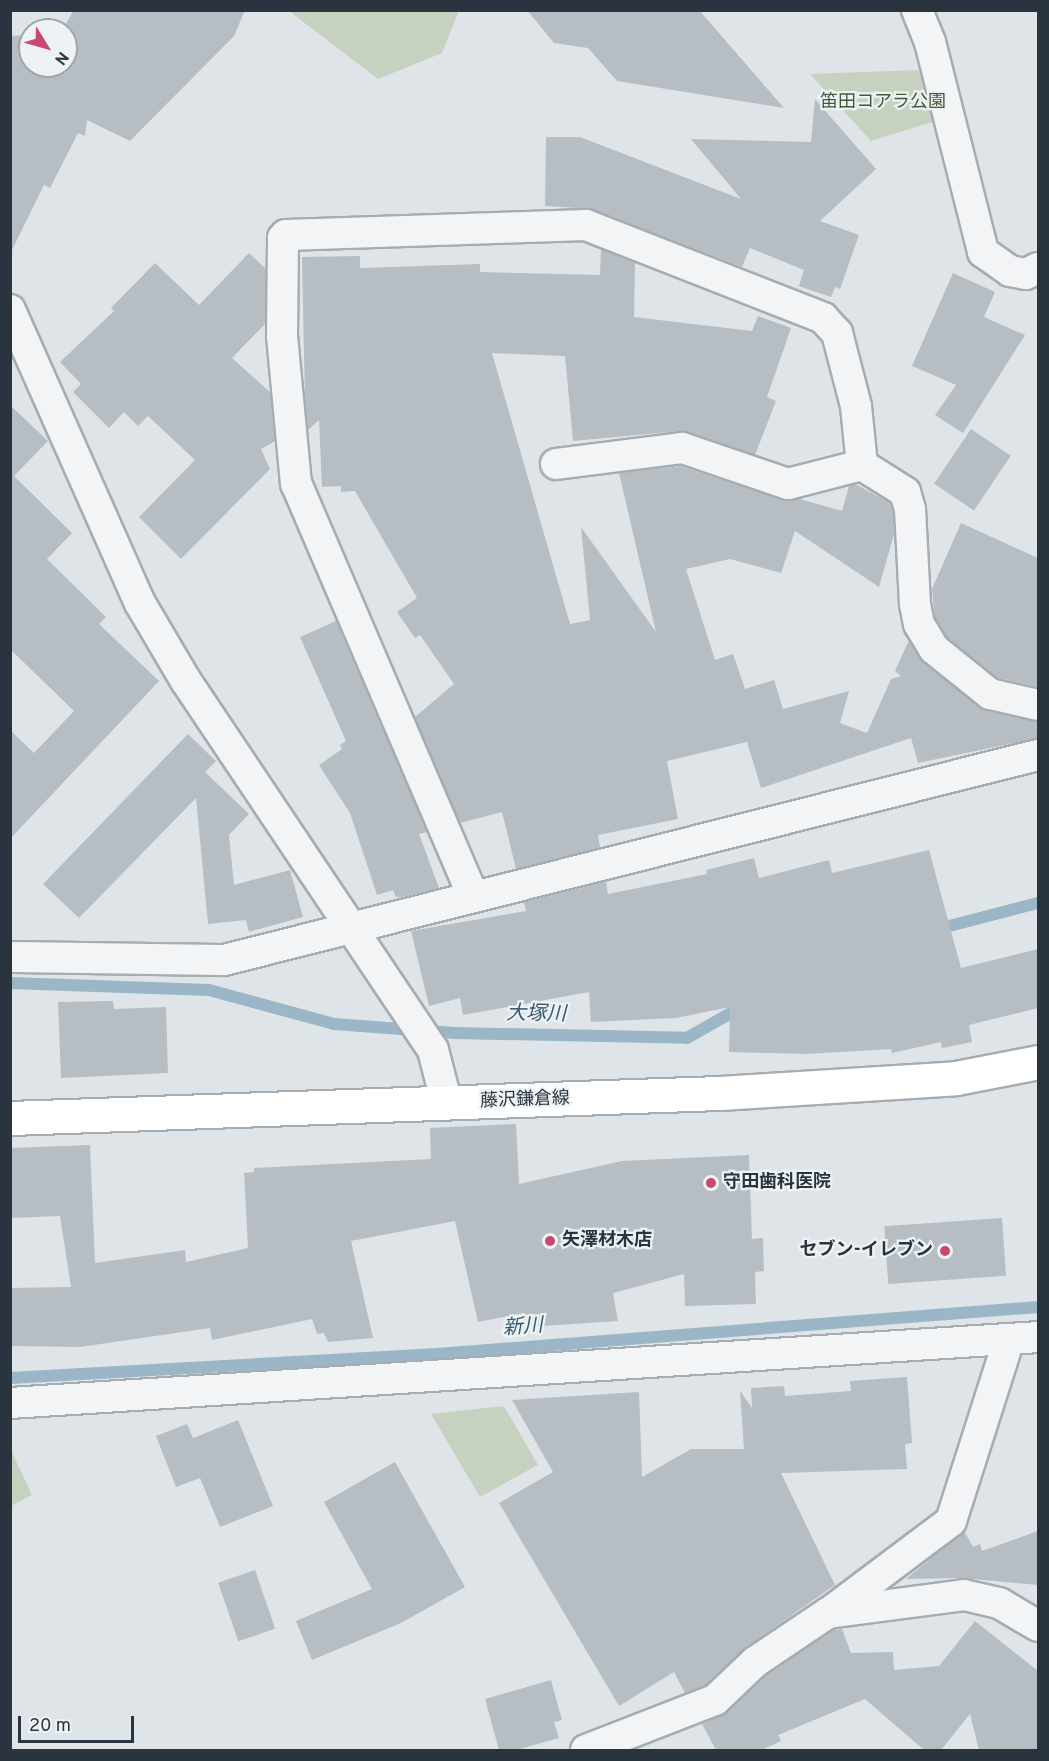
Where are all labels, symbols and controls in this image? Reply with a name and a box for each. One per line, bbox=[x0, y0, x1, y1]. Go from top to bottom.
north arrow bbox=[18, 18, 78, 78]
text: N bbox=[49, 47, 72, 68]
park label: 笛田コアラ公園 bbox=[820, 92, 946, 114]
water label: 大塚川 bbox=[506, 1002, 566, 1028]
street label: 藤沢鎌倉線 bbox=[480, 1089, 570, 1113]
place label: 守田歯科医院 bbox=[723, 1172, 831, 1194]
marker: 守田歯科医院 bbox=[704, 1176, 718, 1190]
place label: 矢澤材木店 bbox=[562, 1230, 652, 1252]
marker: 矢澤材木店 bbox=[543, 1234, 557, 1248]
place label: セブン-イレブン bbox=[800, 1240, 933, 1262]
marker: セブン-イレブン bbox=[938, 1244, 952, 1258]
water label: 新川 bbox=[502, 1315, 544, 1341]
scale bar bbox=[21, 1704, 136, 1742]
text: 20 m bbox=[29, 1715, 71, 1738]

